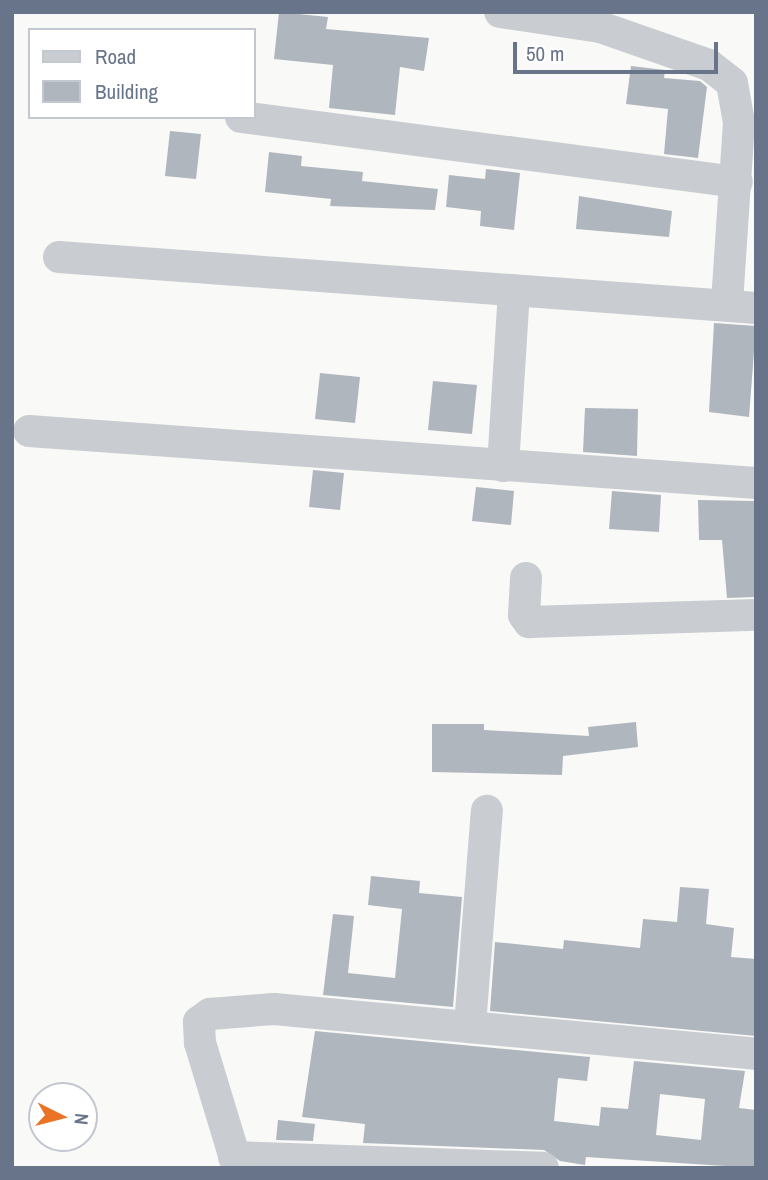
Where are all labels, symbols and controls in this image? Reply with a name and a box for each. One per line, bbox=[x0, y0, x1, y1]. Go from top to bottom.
legend bbox=[28, 28, 256, 119]
scale bar bbox=[516, 28, 721, 72]
text: 50 m bbox=[526, 39, 564, 68]
text: Road bbox=[95, 42, 136, 71]
text: Building bbox=[95, 77, 158, 106]
north arrow bbox=[28, 1082, 98, 1152]
text: N bbox=[68, 1112, 95, 1126]

